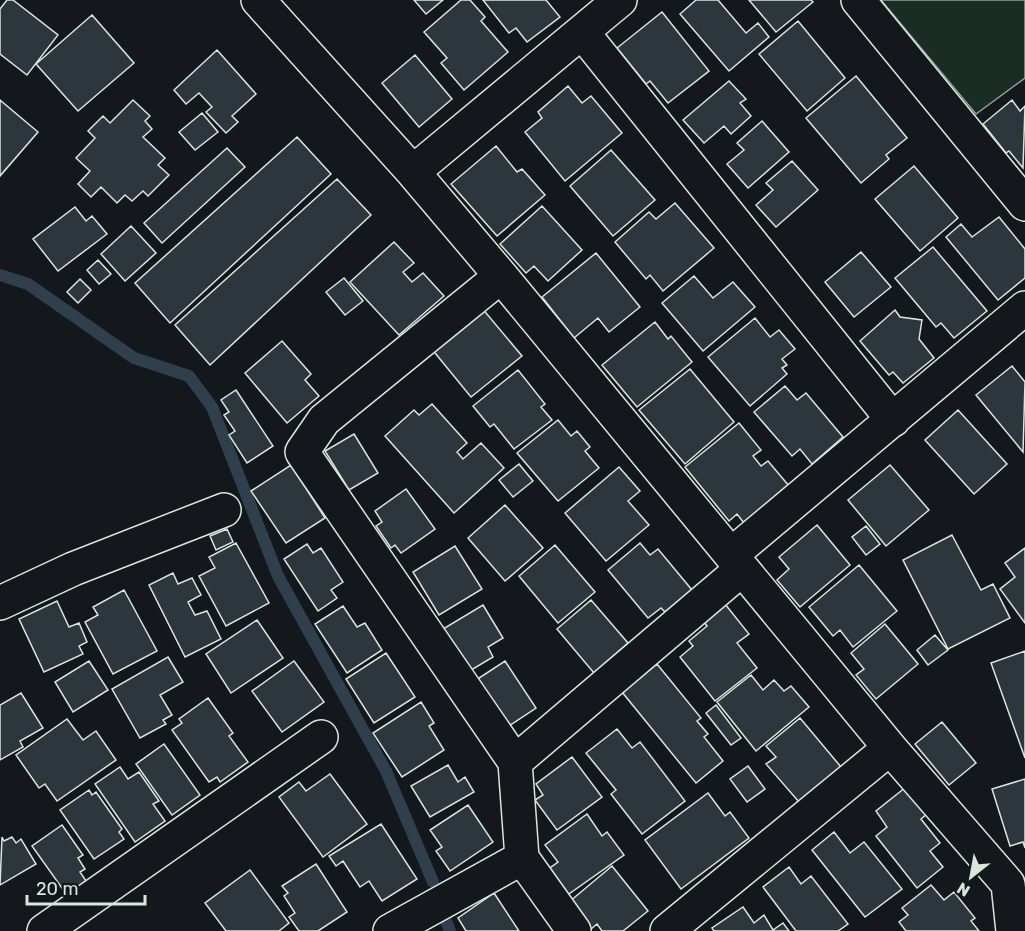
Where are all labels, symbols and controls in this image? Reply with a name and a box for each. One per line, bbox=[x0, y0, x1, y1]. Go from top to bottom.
north arrow bbox=[941, 847, 1001, 907]
scale bar bbox=[27, 868, 146, 906]
text: 20 m bbox=[36, 878, 78, 900]
text: N bbox=[954, 878, 973, 901]

